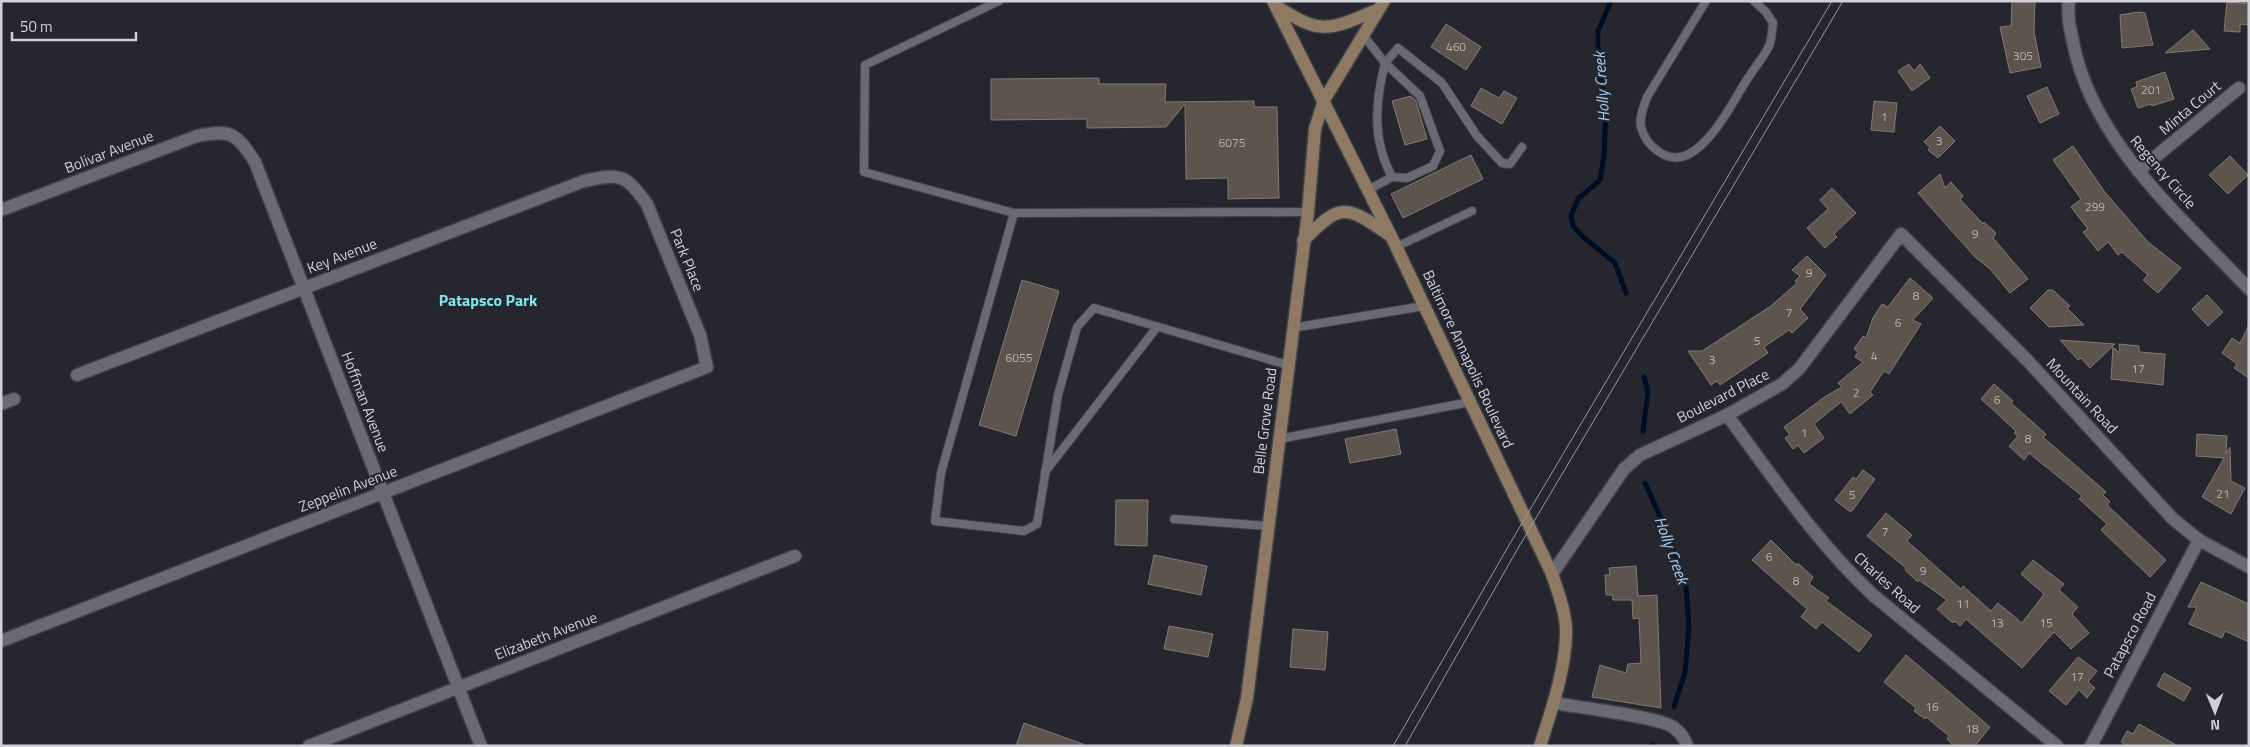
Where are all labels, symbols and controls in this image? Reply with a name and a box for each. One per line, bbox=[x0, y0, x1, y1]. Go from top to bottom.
scale bar bbox=[12, 10, 136, 42]
text: 50 m bbox=[20, 15, 53, 38]
house number: 460 bbox=[1446, 37, 1466, 56]
house number: 305 bbox=[2013, 46, 2033, 65]
water label: Holly Creek bbox=[1586, 49, 1615, 123]
street label: Minta Court bbox=[2154, 74, 2226, 140]
house number: 201 bbox=[2141, 80, 2161, 99]
house number: 1 bbox=[1881, 107, 1887, 126]
street label: Bolivar Avenue bbox=[61, 124, 157, 179]
street label: Regency Circle bbox=[2125, 130, 2202, 214]
house number: 3 bbox=[1936, 131, 1942, 150]
house number: 6075 bbox=[1219, 133, 1246, 152]
house number: 299 bbox=[2085, 197, 2105, 216]
house number: 9 bbox=[1972, 224, 1979, 243]
street label: Park Place bbox=[664, 225, 710, 295]
street label: Key Avenue bbox=[304, 232, 380, 279]
house number: 9 bbox=[1806, 263, 1813, 282]
street label: Baltimore Annapolis Boulevard bbox=[1417, 266, 1520, 452]
house number: 8 bbox=[1913, 286, 1920, 305]
district label: Patapsco Park bbox=[439, 288, 538, 312]
house number: 7 bbox=[1786, 303, 1792, 322]
house number: 6 bbox=[1895, 313, 1902, 332]
house number: 5 bbox=[1754, 331, 1761, 350]
house number: 4 bbox=[1871, 346, 1878, 365]
street label: Hoffman Avenue bbox=[336, 348, 395, 456]
house number: 6055 bbox=[1006, 348, 1033, 367]
house number: 3 bbox=[1709, 350, 1715, 369]
street label: Mountain Road bbox=[2041, 353, 2124, 439]
house number: 17 bbox=[2131, 359, 2145, 378]
street label: Boulevard Place bbox=[1673, 362, 1773, 429]
street label: Belle Grove Road bbox=[1247, 366, 1282, 476]
house number: 2 bbox=[1853, 383, 1859, 402]
house number: 6 bbox=[1994, 390, 2001, 409]
house number: 1 bbox=[1801, 423, 1807, 442]
house number: 8 bbox=[2025, 429, 2032, 448]
street label: Zeppelin Avenue bbox=[295, 459, 400, 518]
house number: 21 bbox=[2216, 484, 2230, 503]
house number: 5 bbox=[1849, 485, 1856, 504]
water label: Holly Creek bbox=[1649, 513, 1696, 589]
house number: 7 bbox=[1882, 522, 1888, 541]
street label: Charles Road bbox=[1849, 546, 1926, 619]
house number: 6 bbox=[1766, 547, 1773, 566]
house number: 9 bbox=[1920, 561, 1927, 580]
house number: 8 bbox=[1793, 571, 1800, 590]
street label: Patapsco Road bbox=[2097, 588, 2162, 682]
house number: 11 bbox=[1956, 594, 1970, 613]
street label: Elizabeth Avenue bbox=[491, 605, 601, 666]
house number: 13 bbox=[1990, 613, 2004, 632]
house number: 15 bbox=[2039, 613, 2053, 632]
house number: 17 bbox=[2070, 667, 2084, 686]
north arrow bbox=[2190, 687, 2240, 737]
house number: 16 bbox=[1925, 697, 1939, 716]
text: N bbox=[2210, 715, 2220, 736]
house number: 18 bbox=[1965, 719, 1979, 738]

